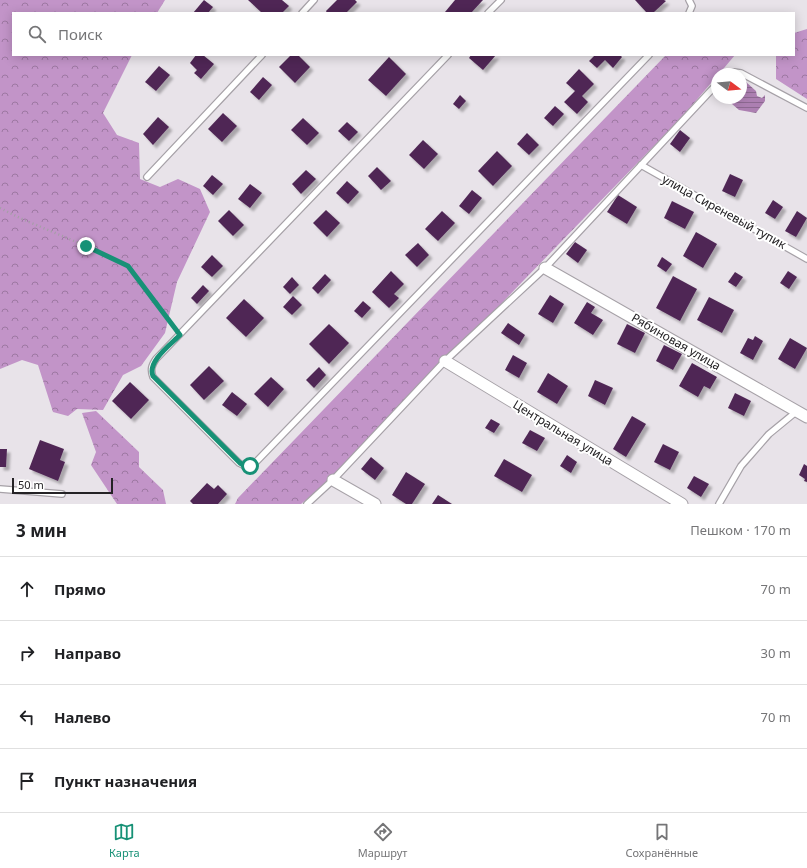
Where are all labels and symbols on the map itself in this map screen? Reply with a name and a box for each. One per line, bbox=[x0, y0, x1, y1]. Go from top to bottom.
north arrow bbox=[711, 68, 747, 104]
street label: улица Сиреневый тупик bbox=[659, 170, 790, 253]
route end bbox=[77, 237, 95, 255]
street label: Рябиновая улица bbox=[628, 309, 724, 374]
street label: Центральная улица bbox=[510, 396, 617, 469]
route start bbox=[241, 457, 259, 475]
scale bar bbox=[12, 476, 113, 495]

